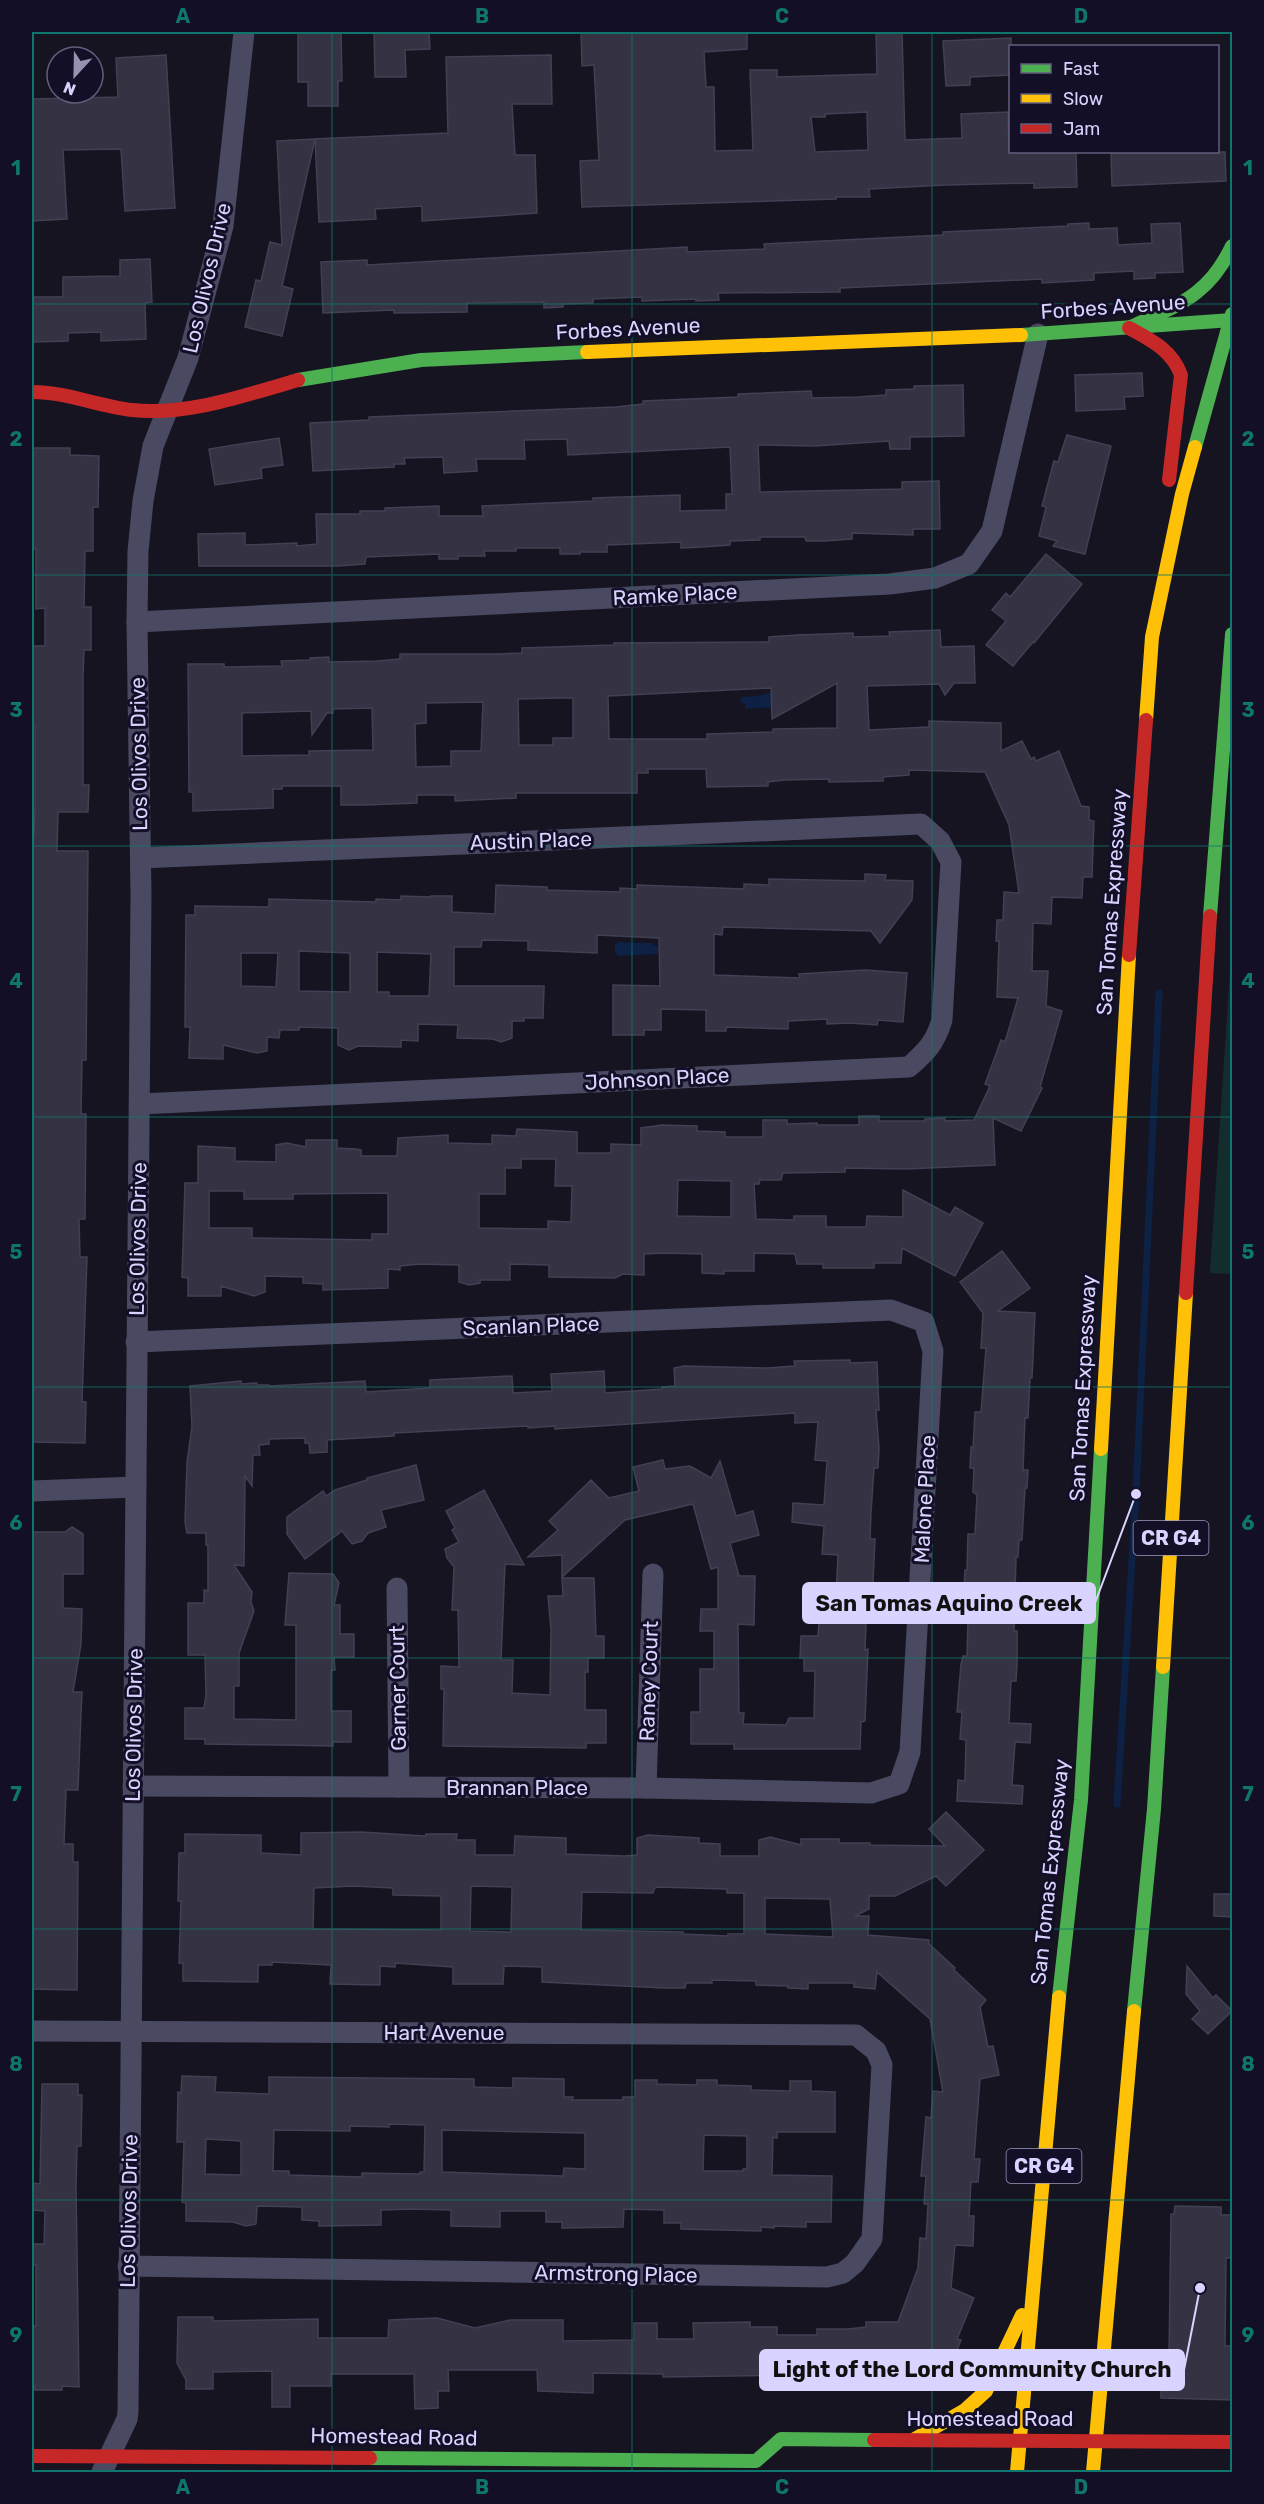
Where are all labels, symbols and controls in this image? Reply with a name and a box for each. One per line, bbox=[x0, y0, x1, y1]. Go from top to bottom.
text: A bbox=[176, 4, 191, 28]
text: B bbox=[475, 4, 489, 28]
text: C bbox=[775, 4, 789, 28]
text: D bbox=[1074, 4, 1088, 28]
north arrow bbox=[45, 45, 105, 105]
legend bbox=[1009, 45, 1219, 153]
text: Fast bbox=[1063, 58, 1099, 80]
text: N bbox=[61, 77, 78, 99]
text: Slow bbox=[1063, 88, 1103, 110]
text: Jam bbox=[1063, 118, 1100, 140]
text: 1 bbox=[11, 156, 21, 180]
text: 1 bbox=[1243, 156, 1253, 180]
street label: Los Olivos Drive bbox=[177, 200, 236, 356]
street label: Forbes Avenue bbox=[1040, 289, 1186, 324]
street label: Forbes Avenue bbox=[555, 312, 701, 345]
text: 2 bbox=[10, 427, 23, 451]
text: 2 bbox=[1242, 427, 1255, 451]
street label: Ramke Place bbox=[612, 579, 738, 610]
street label: Los Olivos Drive bbox=[125, 677, 152, 831]
text: 3 bbox=[9, 698, 23, 722]
text: 3 bbox=[1241, 698, 1255, 722]
street label: San Tomas Expressway bbox=[1091, 787, 1132, 1016]
street label: Austin Place bbox=[470, 826, 592, 855]
text: 4 bbox=[9, 969, 23, 993]
text: 4 bbox=[1241, 969, 1255, 993]
street label: Johnson Place bbox=[584, 1062, 730, 1095]
street label: Los Olivos Drive bbox=[124, 1162, 151, 1316]
text: 5 bbox=[10, 1240, 23, 1264]
text: 5 bbox=[1242, 1240, 1255, 1264]
street label: San Tomas Expressway bbox=[1064, 1274, 1101, 1502]
street label: Scanlan Place bbox=[462, 1311, 600, 1340]
street label: Malone Place bbox=[909, 1434, 940, 1564]
text: 6 bbox=[9, 1511, 23, 1535]
text: 6 bbox=[1241, 1511, 1255, 1535]
road number: CR G4 bbox=[1134, 1521, 1208, 1555]
callout: San Tomas Aquino Creek bbox=[803, 1583, 1095, 1623]
text: San Tomas Aquino Creek bbox=[815, 1590, 1083, 1617]
street label: Raney Court bbox=[634, 1620, 663, 1742]
street label: Garner Court bbox=[384, 1625, 411, 1751]
street label: Los Olivos Drive bbox=[120, 1648, 147, 1802]
street label: San Tomas Expressway bbox=[1025, 1757, 1074, 1986]
street label: Brannan Place bbox=[446, 1775, 588, 1800]
text: 7 bbox=[10, 1782, 22, 1806]
text: 7 bbox=[1242, 1782, 1254, 1806]
street label: Hart Avenue bbox=[384, 2020, 504, 2045]
text: 8 bbox=[9, 2052, 23, 2076]
text: 8 bbox=[1241, 2052, 1255, 2076]
street label: Los Olivos Drive bbox=[115, 2134, 142, 2288]
road number: CR G4 bbox=[1006, 2149, 1082, 2183]
street label: Armstrong Place bbox=[534, 2260, 698, 2287]
text: 9 bbox=[10, 2323, 23, 2347]
text: 9 bbox=[1242, 2323, 1255, 2347]
callout: Light of the Lord Community Church bbox=[760, 2350, 1184, 2390]
text: Light of the Lord Community Church bbox=[773, 2356, 1171, 2383]
street label: Homestead Road bbox=[906, 2406, 1074, 2431]
street label: Homestead Road bbox=[310, 2423, 478, 2450]
text: A bbox=[176, 2475, 191, 2499]
text: B bbox=[475, 2475, 489, 2499]
text: C bbox=[775, 2475, 789, 2499]
text: D bbox=[1074, 2475, 1088, 2499]

